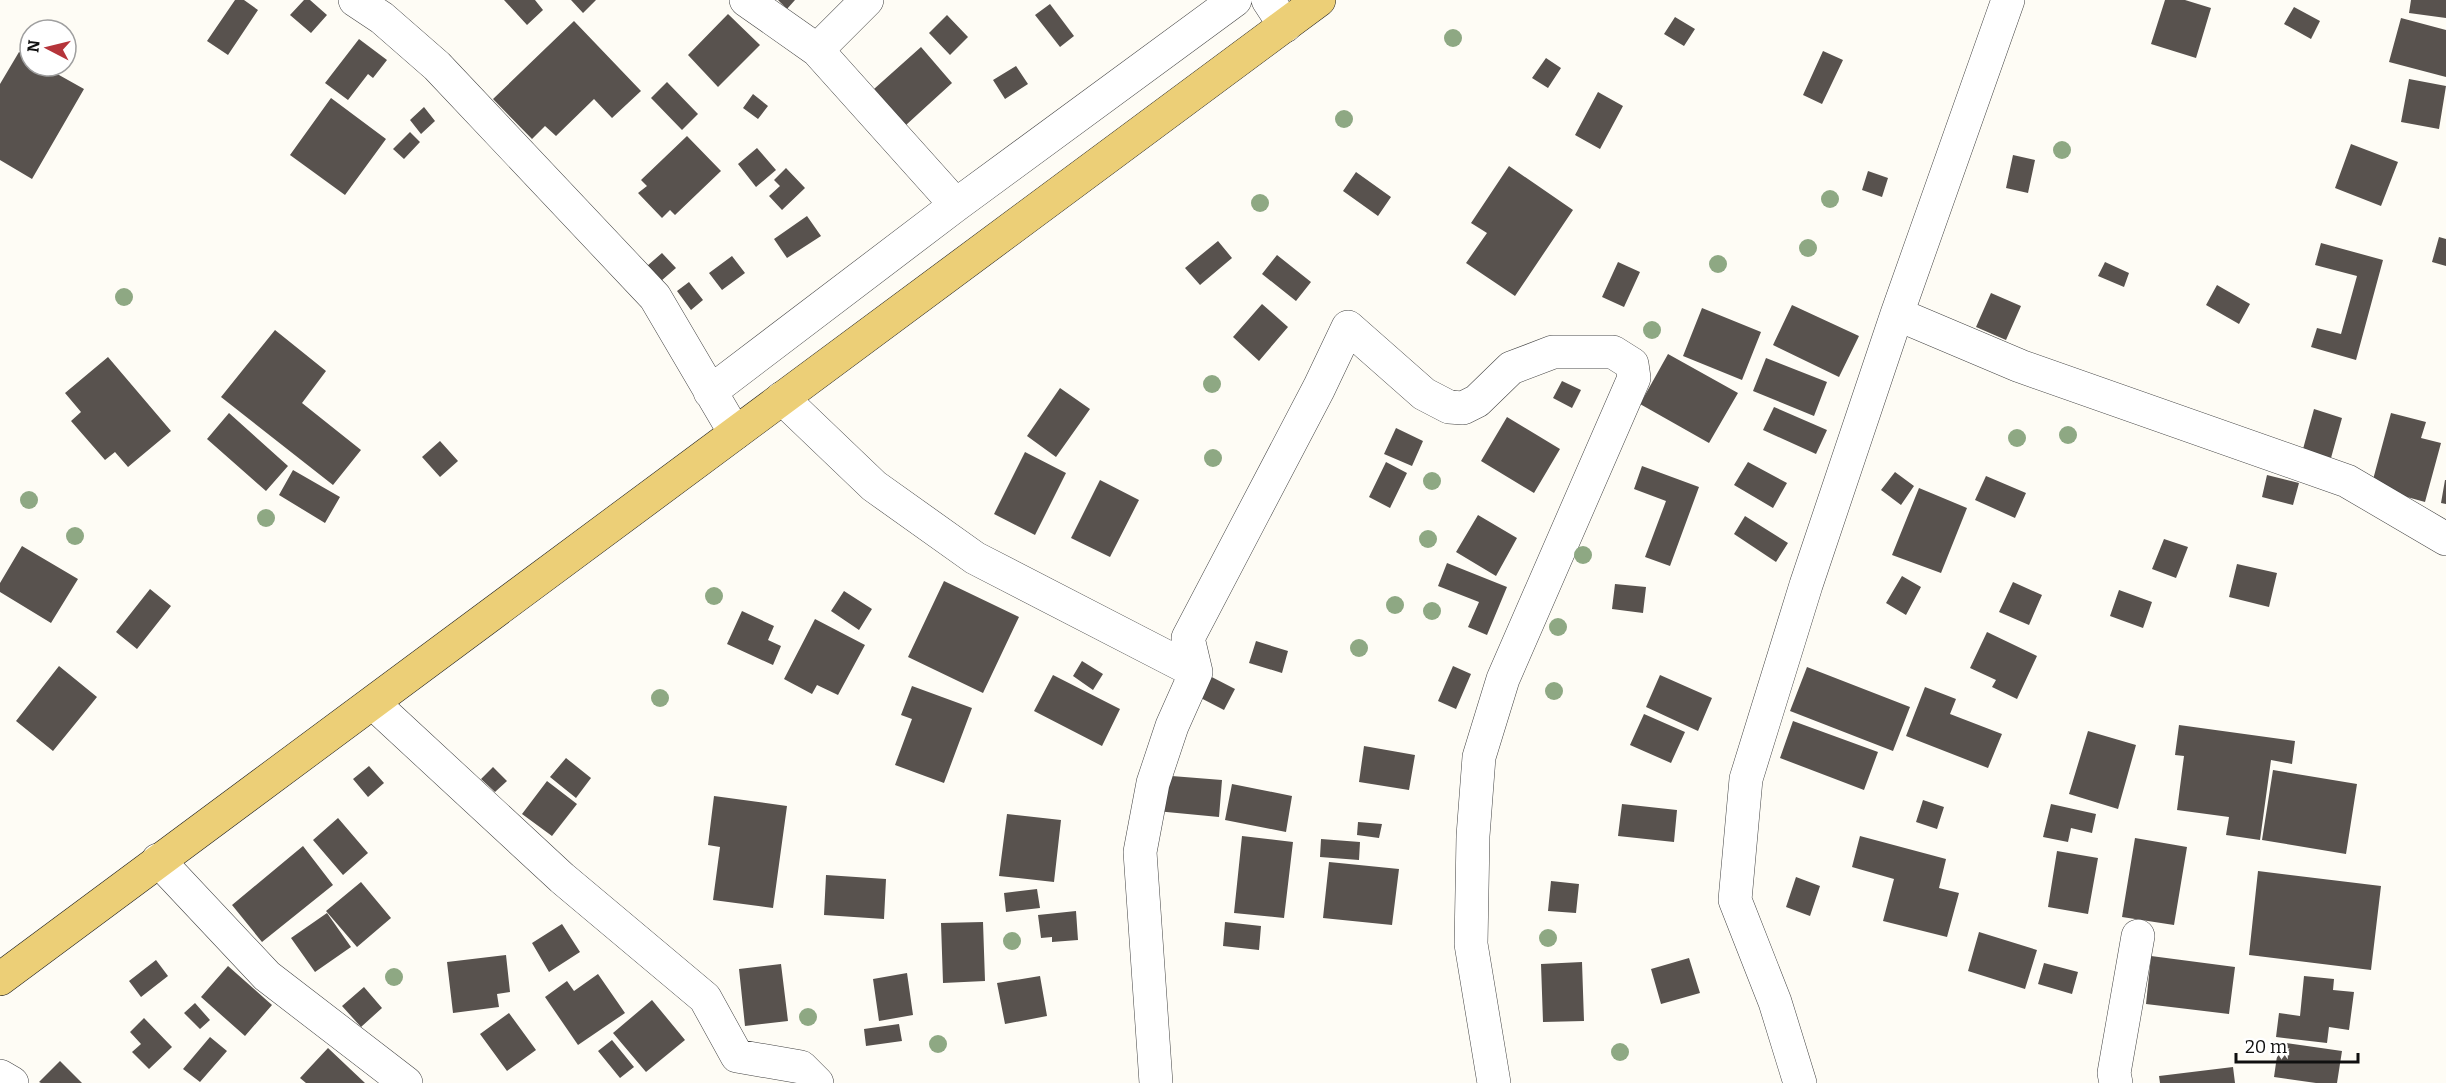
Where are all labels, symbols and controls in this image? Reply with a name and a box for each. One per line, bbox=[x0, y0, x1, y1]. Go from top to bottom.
north arrow bbox=[18, 18, 78, 78]
text: N bbox=[23, 39, 44, 54]
scale bar bbox=[2236, 1026, 2358, 1064]
text: 20 m bbox=[2245, 1036, 2287, 1058]

